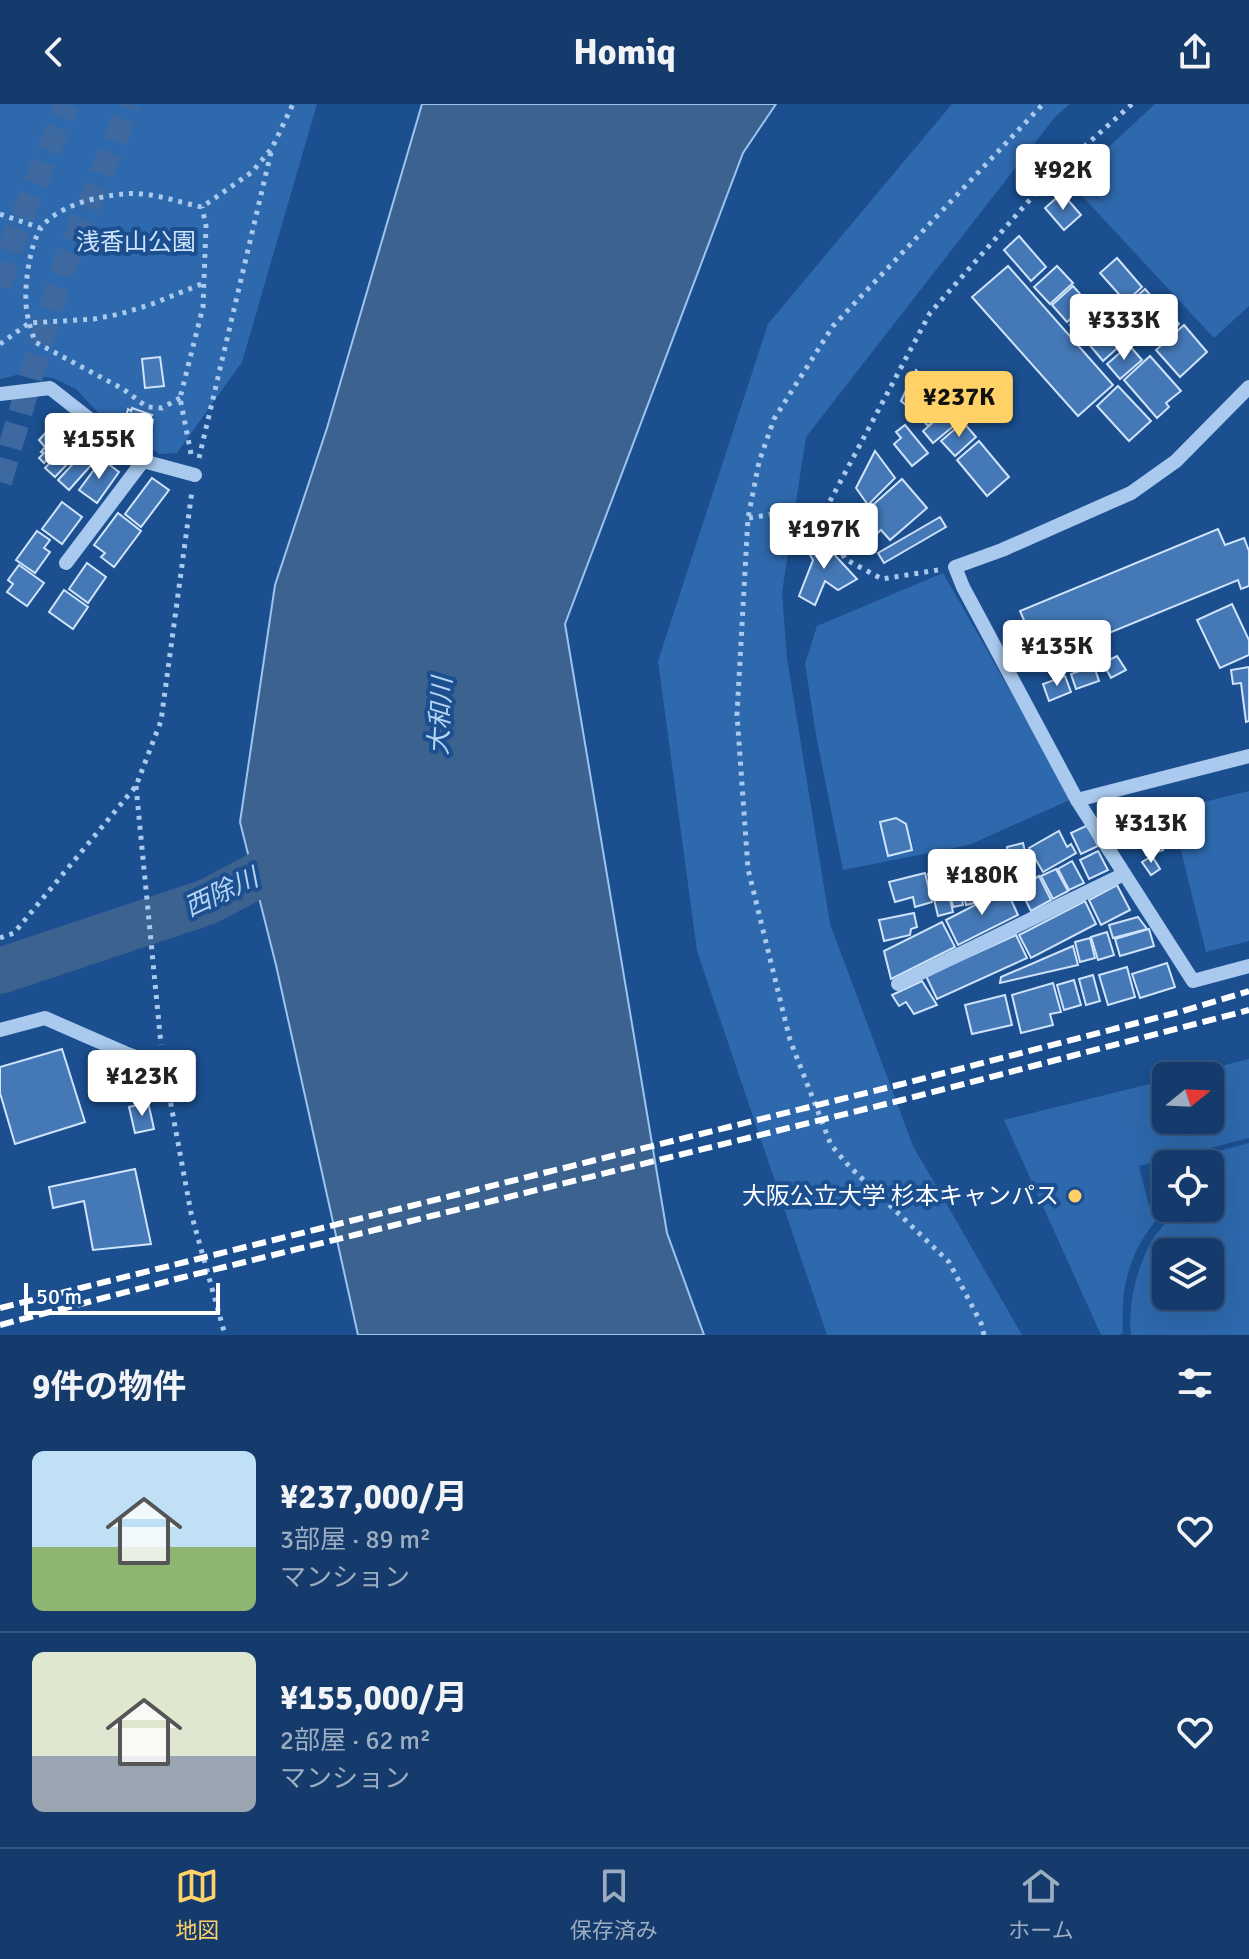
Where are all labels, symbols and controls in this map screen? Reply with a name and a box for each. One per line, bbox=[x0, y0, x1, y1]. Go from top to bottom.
icon: back bbox=[32, 30, 76, 74]
text: Homiq bbox=[573, 30, 676, 75]
icon: share bbox=[1173, 30, 1217, 74]
pin: ¥92K bbox=[1016, 144, 1110, 212]
text: ¥92K bbox=[1034, 154, 1092, 186]
park label: 浅香山公園 bbox=[76, 227, 196, 257]
pin: ¥333K bbox=[1068, 294, 1180, 362]
text: ¥333K bbox=[1088, 304, 1160, 336]
pin: ¥237K bbox=[903, 371, 1015, 439]
text: ¥237K bbox=[923, 381, 995, 413]
pin: ¥155K bbox=[43, 413, 155, 481]
text: ¥155K bbox=[63, 423, 135, 455]
pin: ¥197K bbox=[768, 503, 880, 571]
text: ¥197K bbox=[788, 513, 860, 545]
pin: ¥135K bbox=[1001, 620, 1113, 688]
text: ¥135K bbox=[1021, 630, 1093, 662]
water label: 大和川 bbox=[423, 673, 459, 756]
pin: ¥313K bbox=[1095, 797, 1207, 865]
text: ¥313K bbox=[1115, 807, 1187, 839]
pin: ¥180K bbox=[926, 849, 1038, 917]
text: ¥180K bbox=[946, 859, 1018, 891]
water label: 西除川 bbox=[179, 861, 266, 924]
pin: ¥123K bbox=[86, 1050, 198, 1118]
text: ¥123K bbox=[106, 1060, 178, 1092]
north arrow bbox=[1152, 1062, 1224, 1134]
map controls bbox=[1152, 1062, 1224, 1310]
button: locate bbox=[1152, 1150, 1224, 1222]
place label: 大阪公立大学 杉本キャンパス bbox=[742, 1181, 1059, 1211]
marker: 大阪公立大学 杉本キャンパス bbox=[1066, 1187, 1084, 1205]
button: layers bbox=[1152, 1238, 1224, 1310]
scale bar bbox=[24, 1279, 220, 1315]
text: 50 m bbox=[36, 1283, 82, 1310]
icon: filters bbox=[1173, 1361, 1217, 1405]
text: 9件の物件 bbox=[32, 1366, 186, 1408]
text: ¥237,000/月 bbox=[280, 1476, 468, 1518]
icon: home bbox=[96, 1483, 192, 1579]
icon: heart bbox=[1173, 1509, 1217, 1553]
text: 3部屋 · 89 m² bbox=[280, 1524, 431, 1556]
text: マンション bbox=[280, 1562, 410, 1594]
text: ¥155,000/月 bbox=[280, 1677, 468, 1719]
icon: home bbox=[96, 1684, 192, 1780]
icon: heart bbox=[1173, 1710, 1217, 1754]
text: 2部屋 · 62 m² bbox=[280, 1725, 431, 1757]
text: マンション bbox=[280, 1763, 410, 1795]
tab: 地図 bbox=[175, 1864, 219, 1944]
tab: 保存済み bbox=[570, 1864, 658, 1944]
tab: ホーム bbox=[1008, 1864, 1074, 1944]

